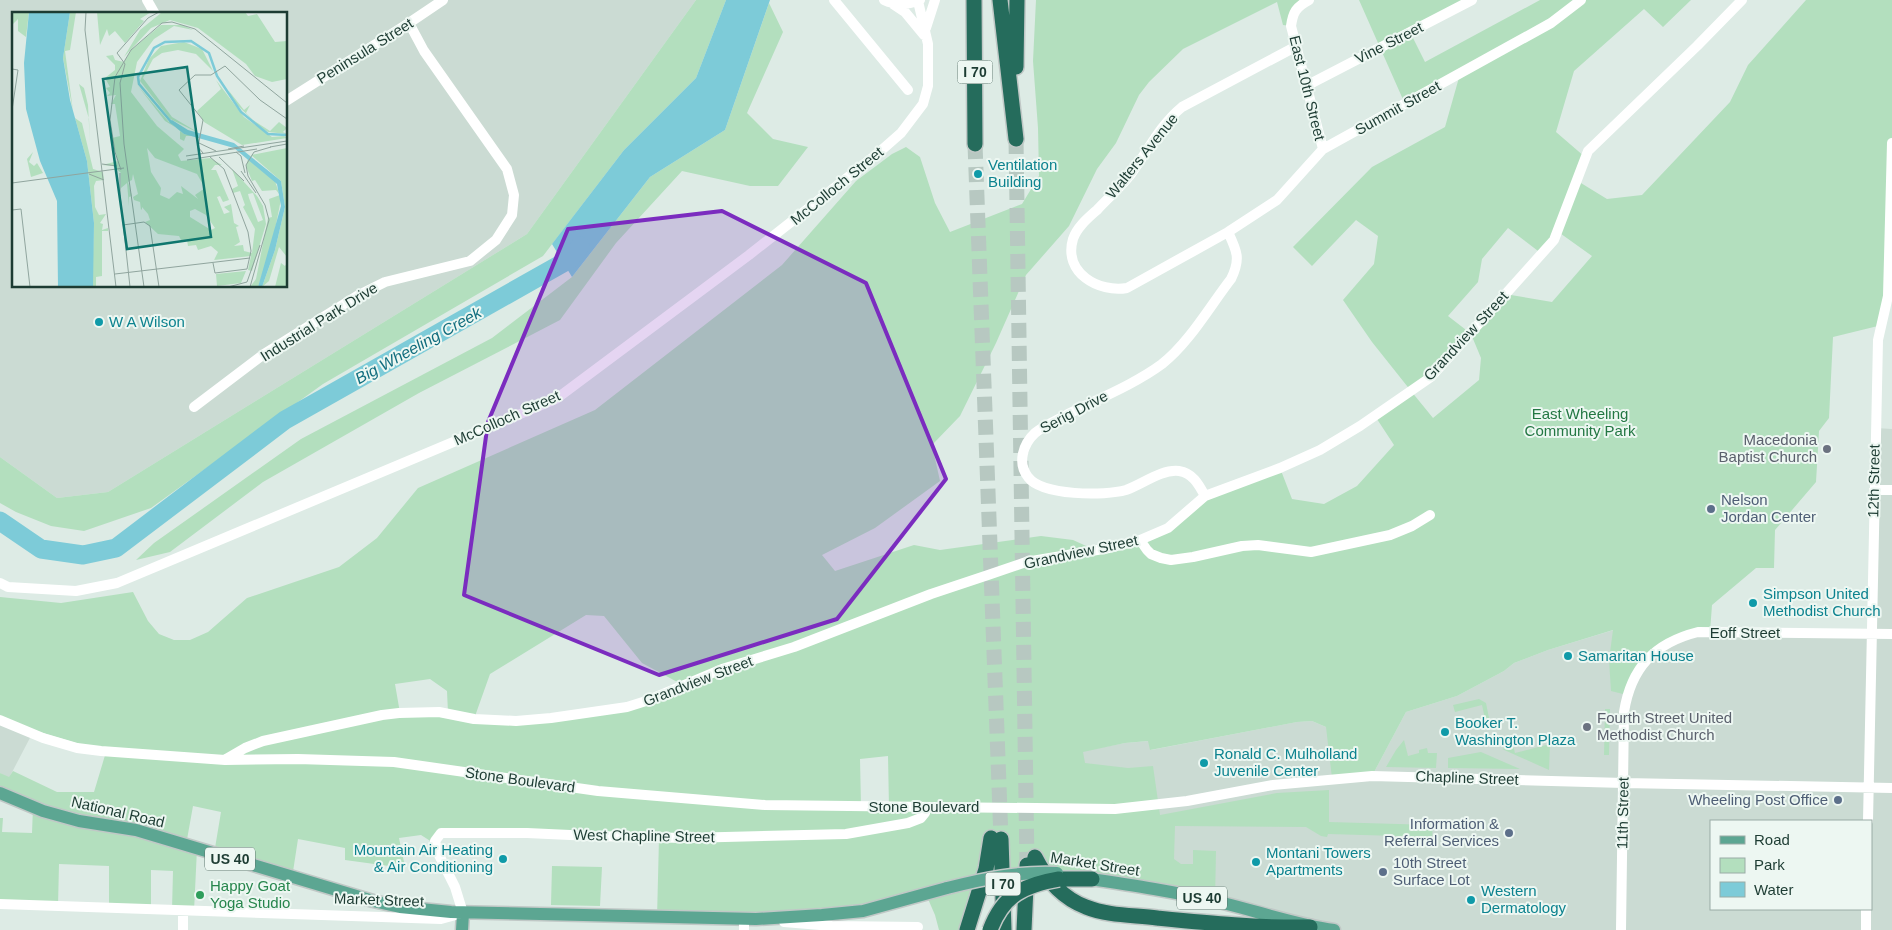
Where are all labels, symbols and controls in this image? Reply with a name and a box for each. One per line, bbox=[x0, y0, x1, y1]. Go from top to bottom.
inset map bbox=[12, 12, 288, 288]
street label: Peninsula Street bbox=[314, 14, 417, 87]
street label: Vine Street bbox=[1352, 18, 1426, 67]
street label: East 10th Street bbox=[1286, 34, 1329, 143]
road number: I 70 bbox=[958, 61, 992, 84]
street label: Summit Street bbox=[1352, 77, 1444, 138]
street label: Walters Avenue bbox=[1102, 110, 1181, 202]
street label: McColloch Street bbox=[787, 143, 887, 228]
place label: Ventilation Building bbox=[988, 156, 1057, 190]
marker: Ventilation Building bbox=[972, 168, 984, 180]
street label: Industrial Park Drive bbox=[257, 279, 381, 365]
street label: Grandview Street bbox=[1420, 287, 1512, 384]
water label: Big Wheeling Creek bbox=[352, 303, 485, 387]
place label: W A Wilson bbox=[109, 313, 185, 330]
marker: W A Wilson bbox=[93, 316, 105, 328]
street label: McColloch Street bbox=[451, 386, 563, 449]
street label: Serig Drive bbox=[1037, 387, 1111, 436]
park label: East Wheeling Community Park bbox=[1525, 405, 1636, 439]
place label: Macedonia Baptist Church bbox=[1719, 431, 1818, 465]
marker: Macedonia Baptist Church bbox=[1821, 443, 1833, 455]
street label: 12th Street bbox=[1864, 443, 1883, 518]
place label: Nelson Jordan Center bbox=[1721, 491, 1816, 525]
marker: Nelson Jordan Center bbox=[1705, 503, 1717, 515]
street label: Grandview Street bbox=[1022, 531, 1140, 572]
place label: Simpson United Methodist Church bbox=[1763, 585, 1881, 619]
marker: Simpson United Methodist Church bbox=[1747, 597, 1759, 609]
street label: Eoff Street bbox=[1710, 624, 1781, 641]
place label: Samaritan House bbox=[1578, 647, 1694, 664]
marker: Samaritan House bbox=[1562, 650, 1574, 662]
street label: Grandview Street bbox=[641, 652, 756, 709]
place label: Fourth Street United Methodist Church bbox=[1597, 709, 1732, 743]
place label: Booker T. Washington Plaza bbox=[1455, 714, 1576, 748]
marker: Fourth Street United Methodist Church bbox=[1581, 721, 1593, 733]
marker: Booker T. Washington Plaza bbox=[1439, 726, 1451, 738]
place label: Ronald C. Mulholland Juvenile Center bbox=[1214, 745, 1357, 779]
marker: Ronald C. Mulholland Juvenile Center bbox=[1198, 757, 1210, 769]
street label: Stone Boulevard bbox=[464, 763, 576, 796]
street label: Chapline Street bbox=[1415, 767, 1520, 788]
street label: 11th Street bbox=[1613, 776, 1632, 849]
place label: Wheeling Post Office bbox=[1688, 791, 1828, 808]
street label: National Road bbox=[70, 793, 166, 830]
marker: Wheeling Post Office bbox=[1832, 794, 1844, 806]
street label: Stone Boulevard bbox=[869, 798, 979, 815]
place label: Information & Referral Services bbox=[1384, 815, 1499, 849]
legend bbox=[1710, 820, 1872, 910]
street label: West Chapline Street bbox=[573, 826, 716, 845]
marker: Information & Referral Services bbox=[1503, 827, 1515, 839]
text: Road bbox=[1754, 831, 1790, 848]
place label: Mountain Air Heating & Air Conditioning bbox=[354, 841, 493, 875]
place label: Montani Towers Apartments bbox=[1266, 844, 1371, 878]
road number: US 40 bbox=[205, 848, 255, 871]
street label: Market Street bbox=[1049, 848, 1142, 879]
marker: Mountain Air Heating & Air Conditioning bbox=[497, 853, 509, 865]
place label: 10th Street Surface Lot bbox=[1393, 854, 1471, 888]
marker: Montani Towers Apartments bbox=[1250, 856, 1262, 868]
text: Park bbox=[1754, 856, 1785, 873]
marker: 10th Street Surface Lot bbox=[1377, 866, 1389, 878]
road number: I 70 bbox=[986, 872, 1020, 896]
place label: Happy Goat Yoga Studio bbox=[210, 877, 291, 911]
text: Water bbox=[1754, 881, 1793, 898]
place label: Western Dermatology bbox=[1481, 882, 1567, 916]
road number: US 40 bbox=[1177, 886, 1227, 910]
marker: Happy Goat Yoga Studio bbox=[194, 889, 206, 901]
street label: Market Street bbox=[334, 889, 425, 910]
marker: Western Dermatology bbox=[1465, 894, 1477, 906]

